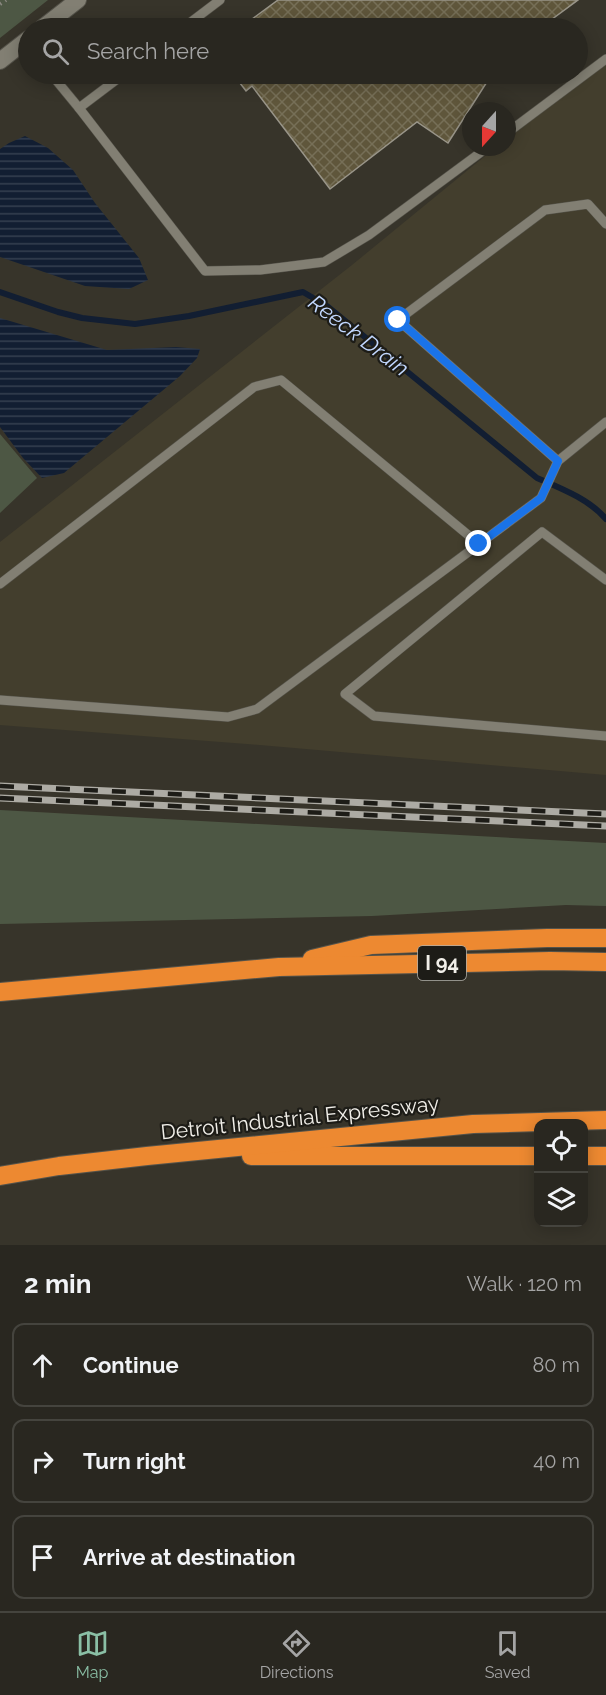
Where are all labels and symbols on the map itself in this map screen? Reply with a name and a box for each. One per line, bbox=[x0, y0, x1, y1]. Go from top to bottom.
north arrow bbox=[462, 102, 516, 156]
water label: Reeck Drain bbox=[304, 289, 414, 381]
route start bbox=[384, 306, 410, 332]
route end bbox=[465, 530, 491, 556]
road number: I 94 bbox=[418, 946, 466, 980]
street label: Detroit Industrial Expressway bbox=[159, 1090, 440, 1145]

